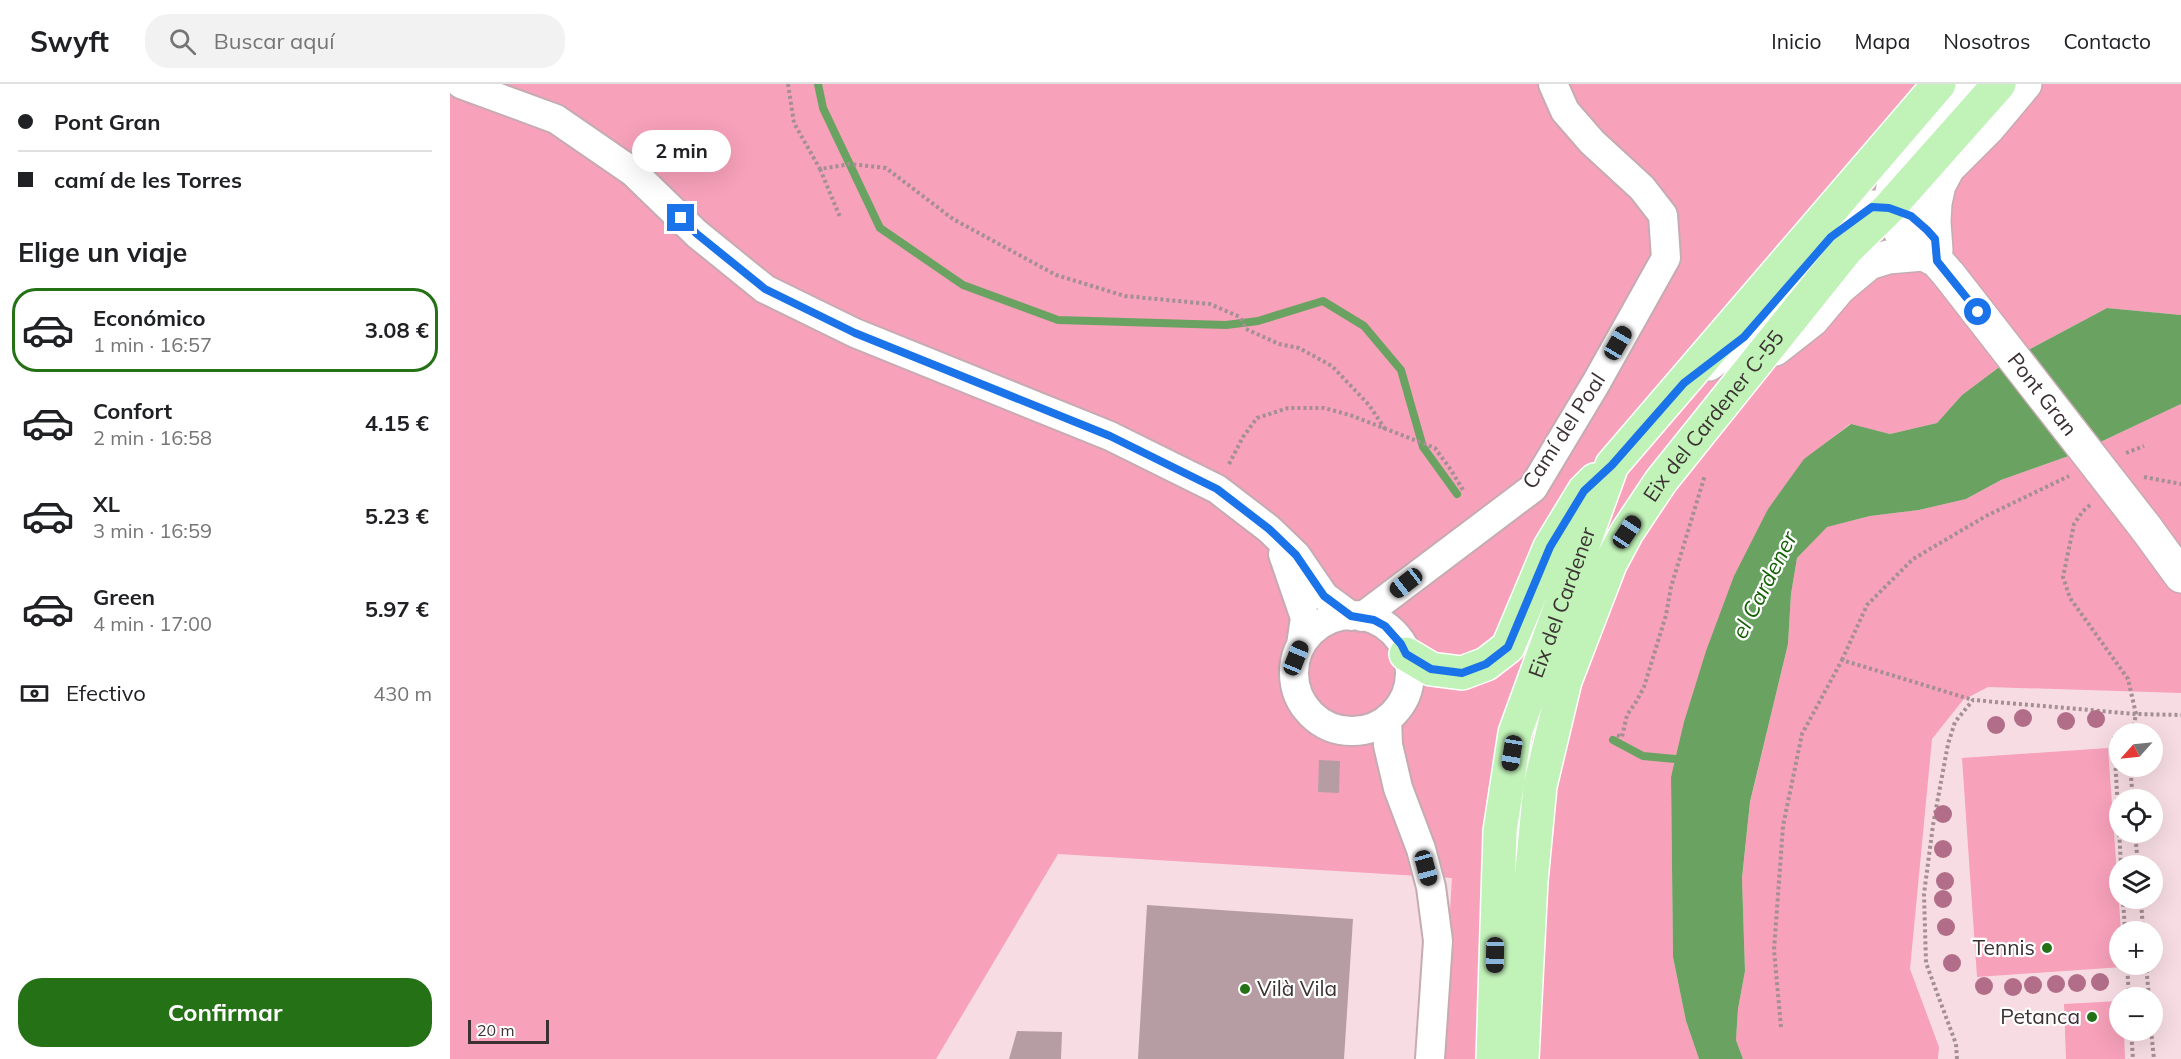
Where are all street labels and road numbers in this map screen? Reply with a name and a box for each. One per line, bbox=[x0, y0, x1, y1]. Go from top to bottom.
street label: Eix del Cardener C-55 bbox=[1637, 325, 1789, 506]
street label: Pont Gran bbox=[2002, 347, 2083, 441]
street label: Camí del Poal bbox=[1516, 368, 1610, 493]
street label: Eix del Cardener bbox=[1522, 523, 1601, 681]

